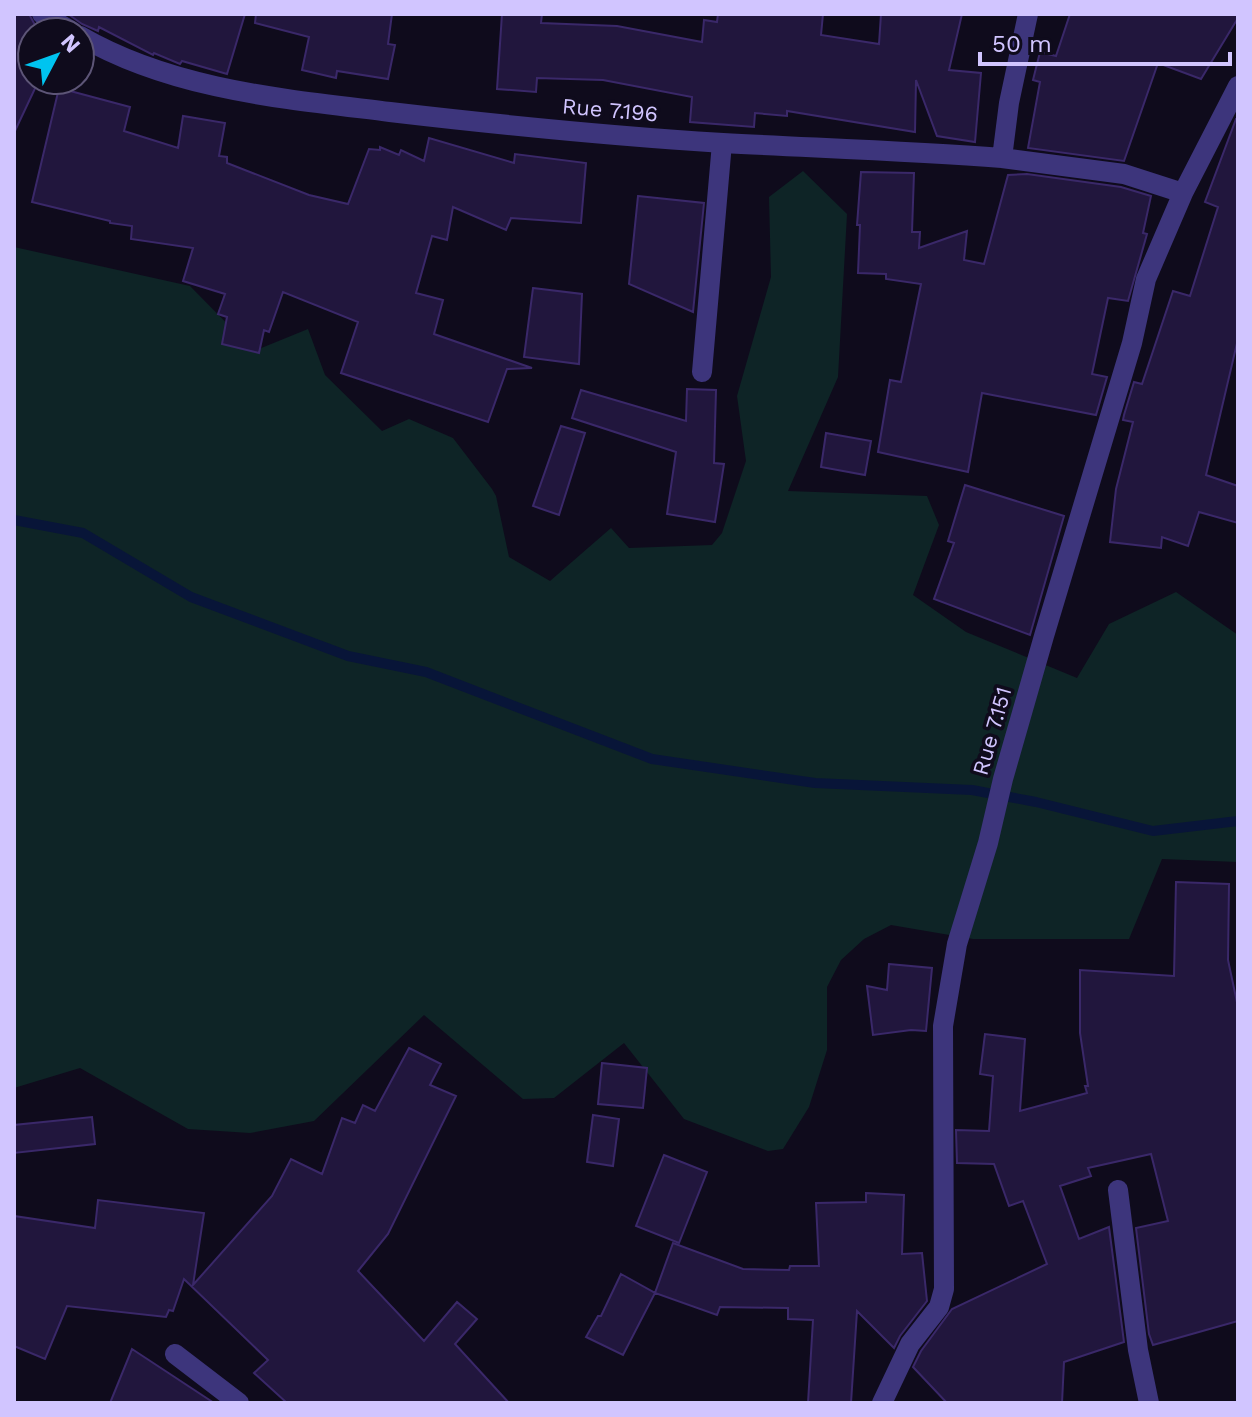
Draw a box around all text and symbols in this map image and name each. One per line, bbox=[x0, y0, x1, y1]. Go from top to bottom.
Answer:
north arrow bbox=[16, 16, 96, 96]
scale bar bbox=[980, 16, 1230, 66]
text: N bbox=[56, 29, 86, 58]
text: 50 m bbox=[992, 30, 1052, 58]
street label: Rue 7.196 bbox=[561, 93, 659, 127]
street label: Rue 7.151 bbox=[967, 684, 1017, 778]

